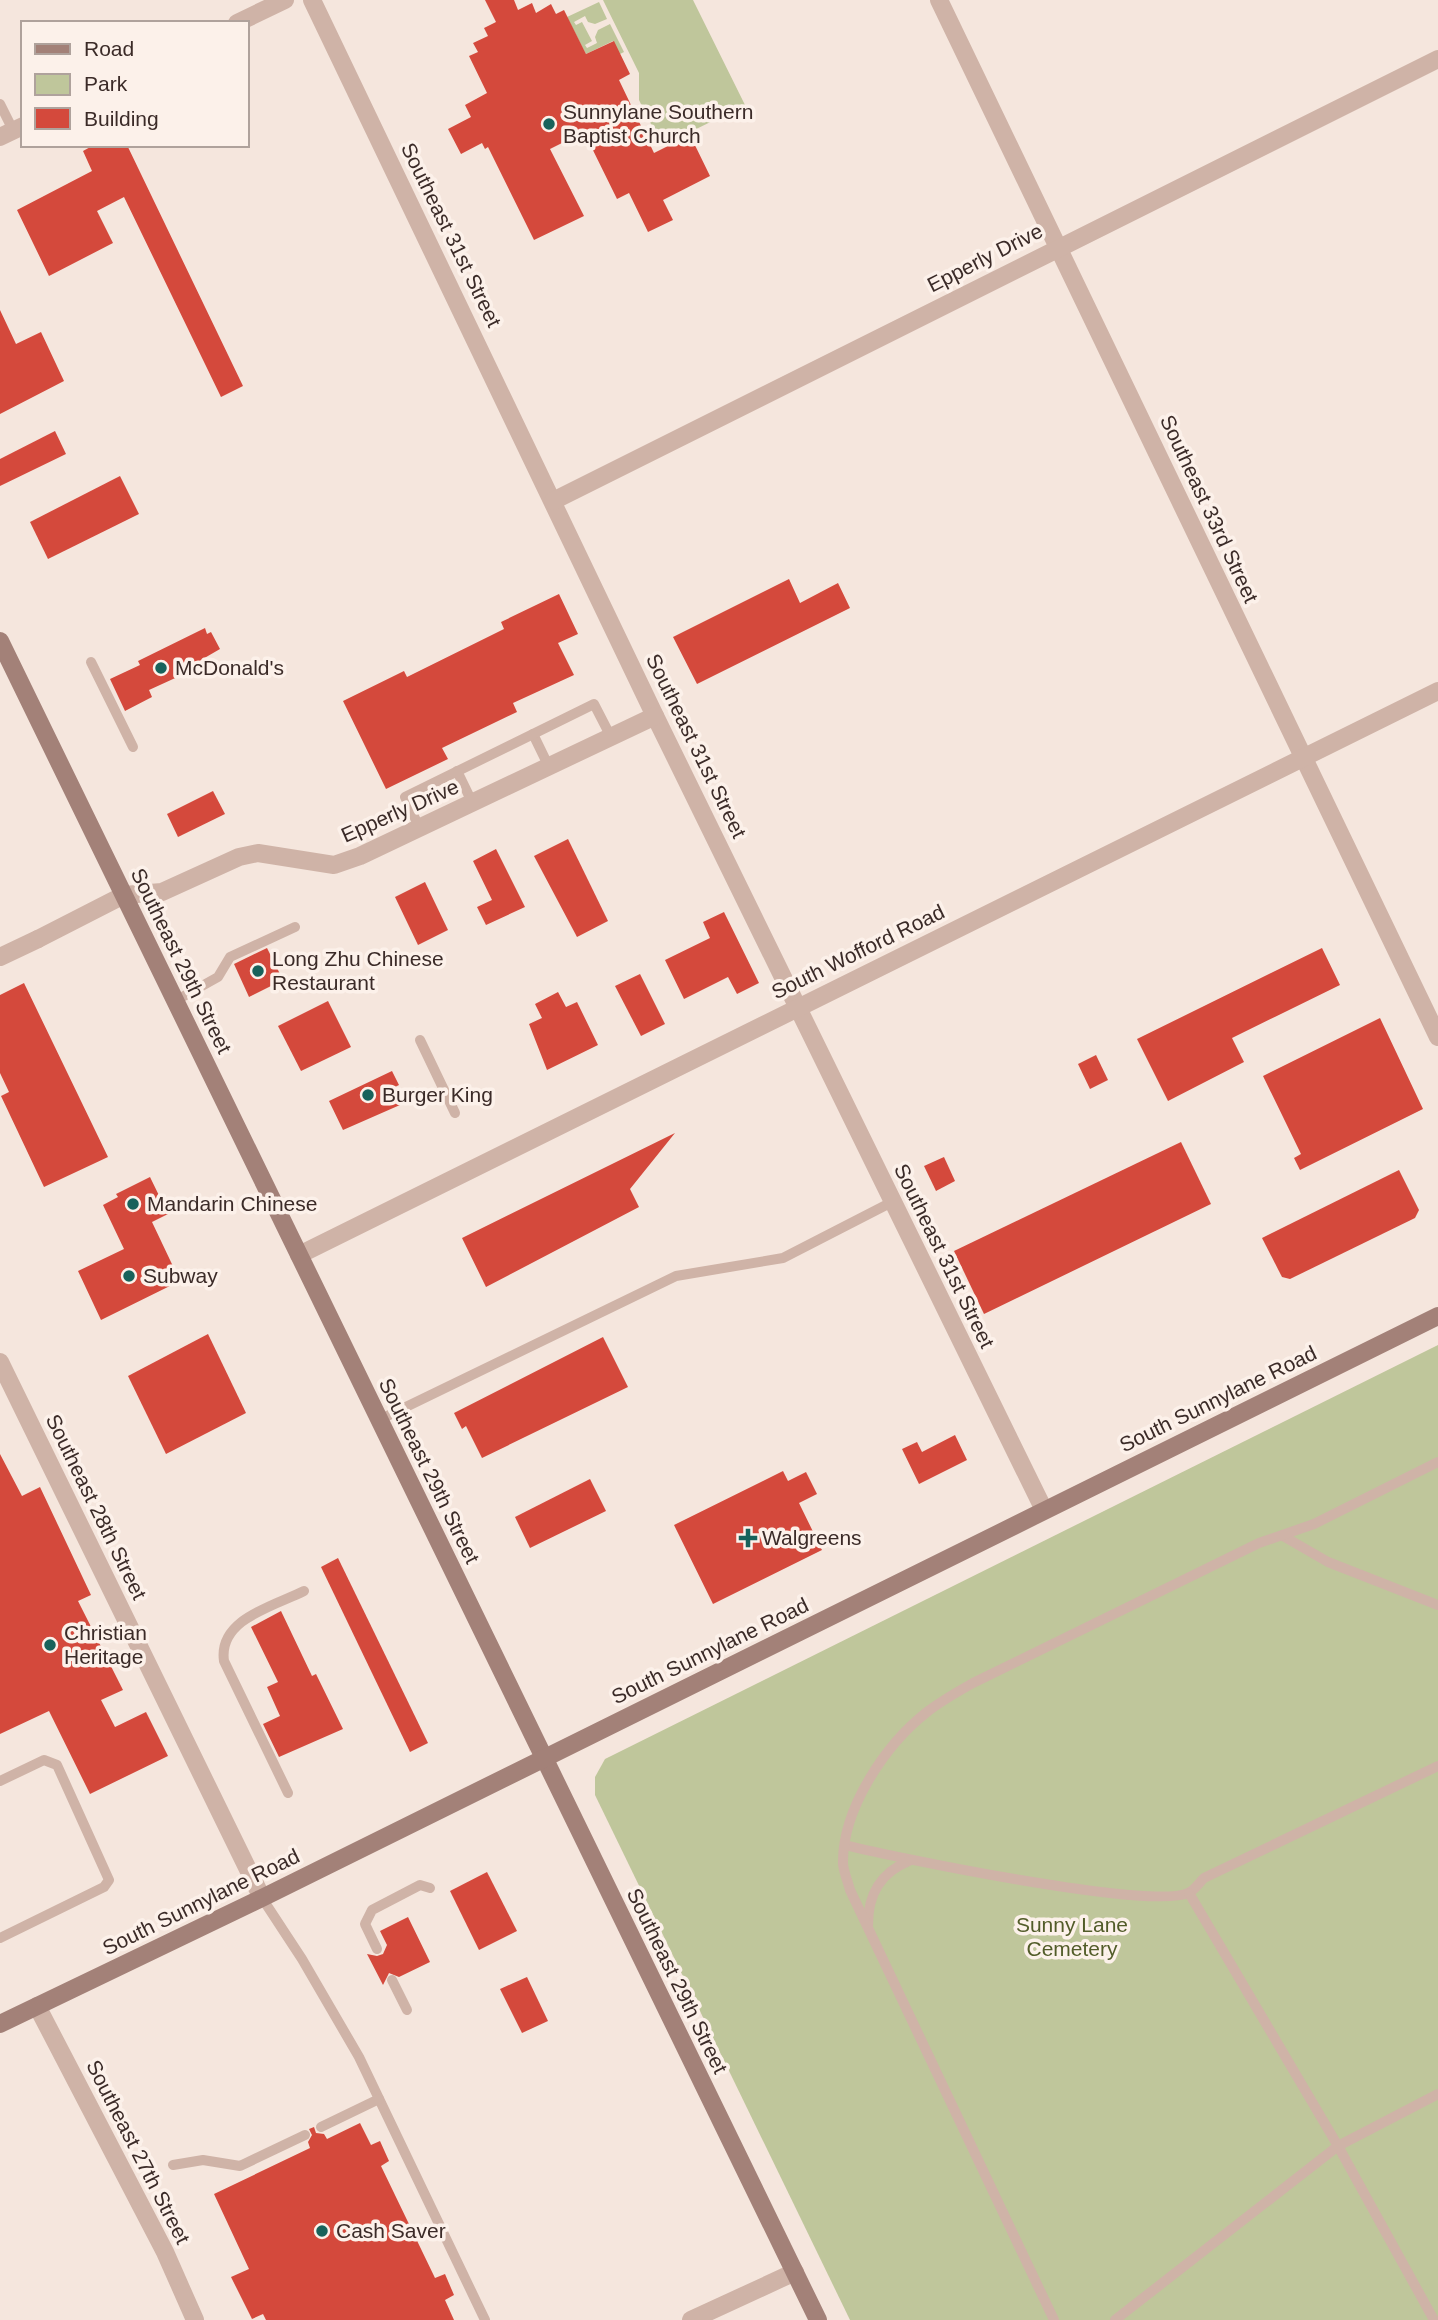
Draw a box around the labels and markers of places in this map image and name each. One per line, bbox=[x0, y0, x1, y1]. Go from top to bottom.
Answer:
place label: Sunnylane Southern Baptist Church bbox=[563, 100, 753, 147]
marker: Sunnylane Southern Baptist Church bbox=[541, 116, 557, 132]
place label: McDonald's bbox=[175, 656, 284, 679]
marker: McDonald's bbox=[153, 660, 169, 676]
place label: Long Zhu Chinese Restaurant bbox=[272, 947, 444, 994]
marker: Long Zhu Chinese Restaurant bbox=[250, 963, 266, 979]
place label: Burger King bbox=[382, 1083, 493, 1106]
marker: Burger King bbox=[360, 1087, 376, 1103]
place label: Mandarin Chinese bbox=[147, 1192, 317, 1215]
marker: Mandarin Chinese bbox=[125, 1196, 141, 1212]
place label: Subway bbox=[143, 1264, 218, 1287]
marker: Subway bbox=[121, 1268, 137, 1284]
place label: Walgreens bbox=[762, 1526, 862, 1549]
marker: Walgreens bbox=[740, 1530, 756, 1546]
place label: Christian Heritage bbox=[64, 1621, 147, 1668]
marker: Christian Heritage bbox=[42, 1637, 58, 1653]
place label: Cash Saver bbox=[336, 2219, 446, 2242]
marker: Cash Saver bbox=[314, 2223, 330, 2239]

